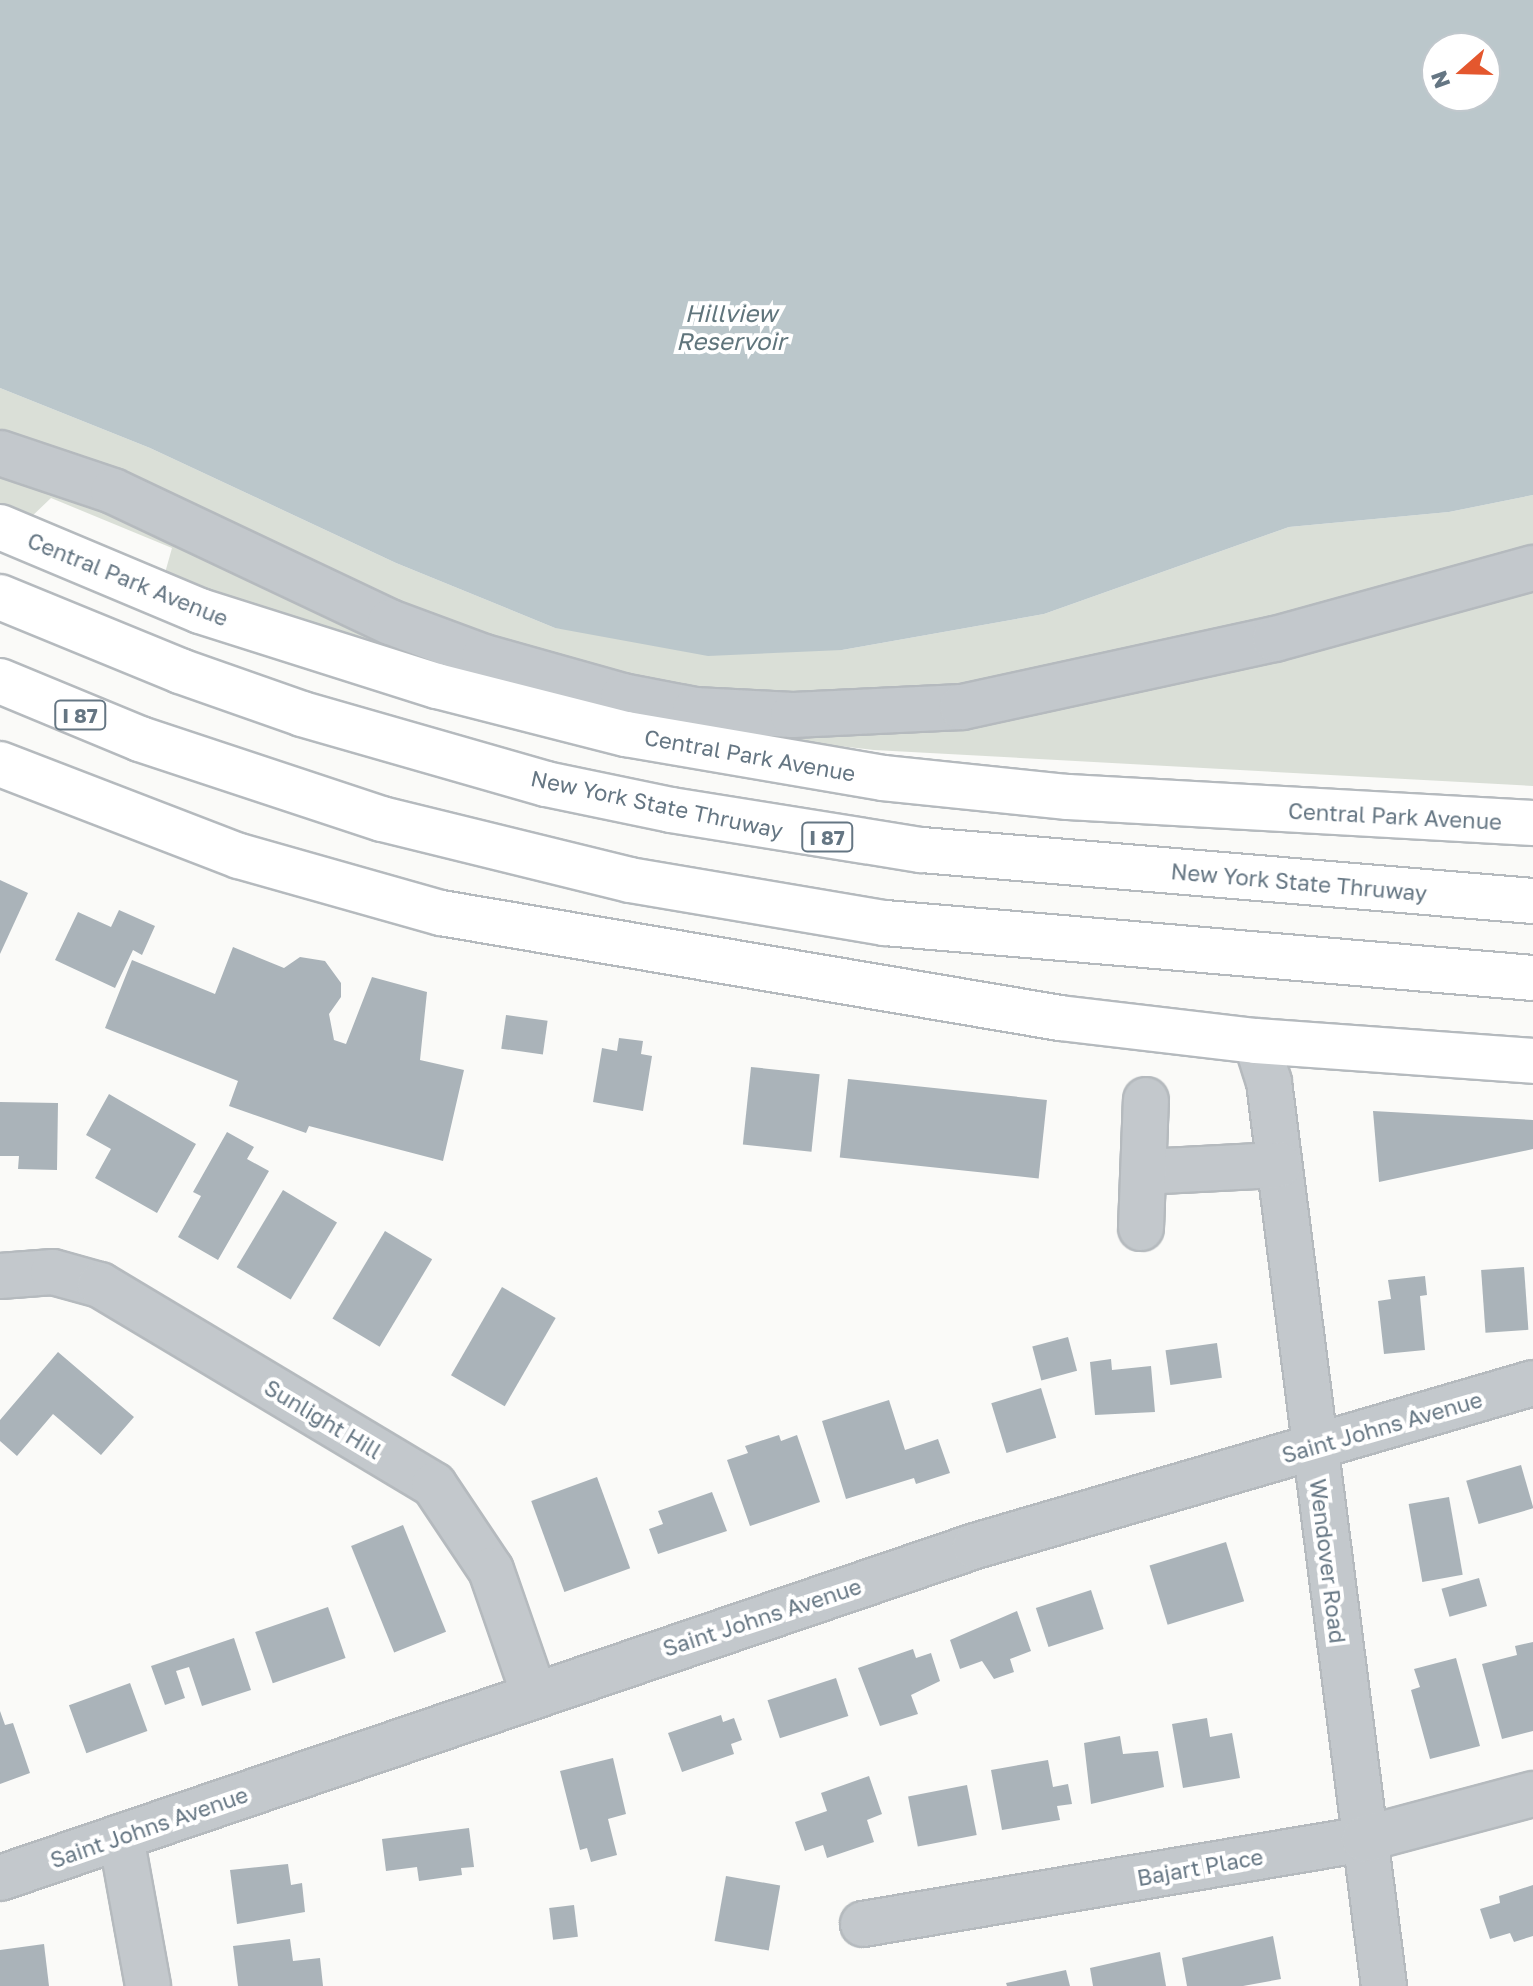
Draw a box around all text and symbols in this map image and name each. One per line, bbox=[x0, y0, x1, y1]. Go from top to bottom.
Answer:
north arrow bbox=[1421, 32, 1501, 112]
text: N bbox=[1424, 67, 1455, 92]
water label: Hillview Reservoir bbox=[676, 299, 786, 355]
street label: Central Park Avenue bbox=[24, 527, 232, 631]
road number: I 87 bbox=[54, 699, 106, 731]
street label: Central Park Avenue bbox=[642, 723, 858, 787]
street label: New York State Thruway bbox=[529, 764, 785, 844]
street label: Central Park Avenue bbox=[1287, 797, 1503, 835]
road number: I 87 bbox=[801, 821, 853, 853]
street label: New York State Thruway bbox=[1170, 858, 1428, 906]
street label: Sunlight Hill bbox=[260, 1374, 386, 1464]
street label: Saint Johns Avenue bbox=[1279, 1386, 1485, 1468]
street label: Wendover Road bbox=[1305, 1477, 1351, 1645]
street label: Saint Johns Avenue bbox=[659, 1572, 865, 1662]
street label: Saint Johns Avenue bbox=[47, 1781, 251, 1873]
street label: Bajart Place bbox=[1135, 1843, 1265, 1891]

